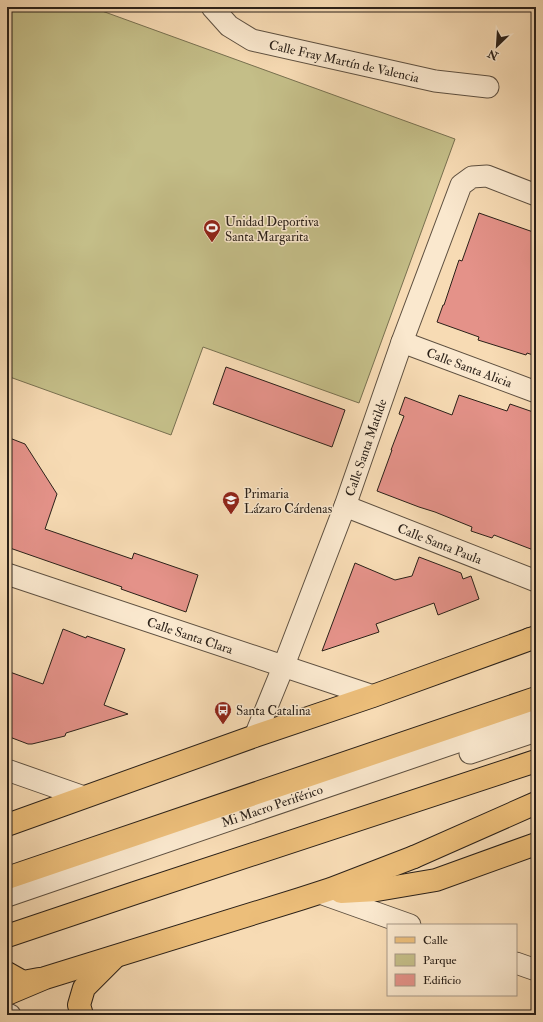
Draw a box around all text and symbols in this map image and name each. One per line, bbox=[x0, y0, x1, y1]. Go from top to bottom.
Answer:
north arrow bbox=[477, 26, 517, 66]
street label: Calle Fray Martín de Valencia bbox=[267, 37, 421, 86]
text: N bbox=[485, 46, 501, 63]
place label: Unidad Deportiva Santa Margarita bbox=[225, 214, 319, 245]
sports icon: Unidad Deportiva Santa Margarita bbox=[202, 218, 222, 243]
street label: Calle Santa Alicia bbox=[424, 345, 515, 392]
street label: Calle Santa Matilde bbox=[342, 396, 391, 499]
place label: Primaria Lázaro Cárdenas bbox=[244, 486, 333, 517]
school or university icon: Primaria Lázaro Cárdenas bbox=[221, 490, 241, 515]
street label: Calle Santa Paula bbox=[395, 520, 485, 568]
street label: Calle Santa Clara bbox=[145, 614, 235, 658]
bus stop icon: Santa Catalina bbox=[213, 700, 233, 725]
place label: Santa Catalina bbox=[236, 703, 311, 719]
street label: Mi Macro Periférico bbox=[219, 782, 325, 831]
legend bbox=[387, 924, 517, 996]
text: Calle bbox=[423, 933, 448, 948]
text: Parque bbox=[423, 953, 457, 968]
text: Edificio bbox=[423, 973, 461, 988]

